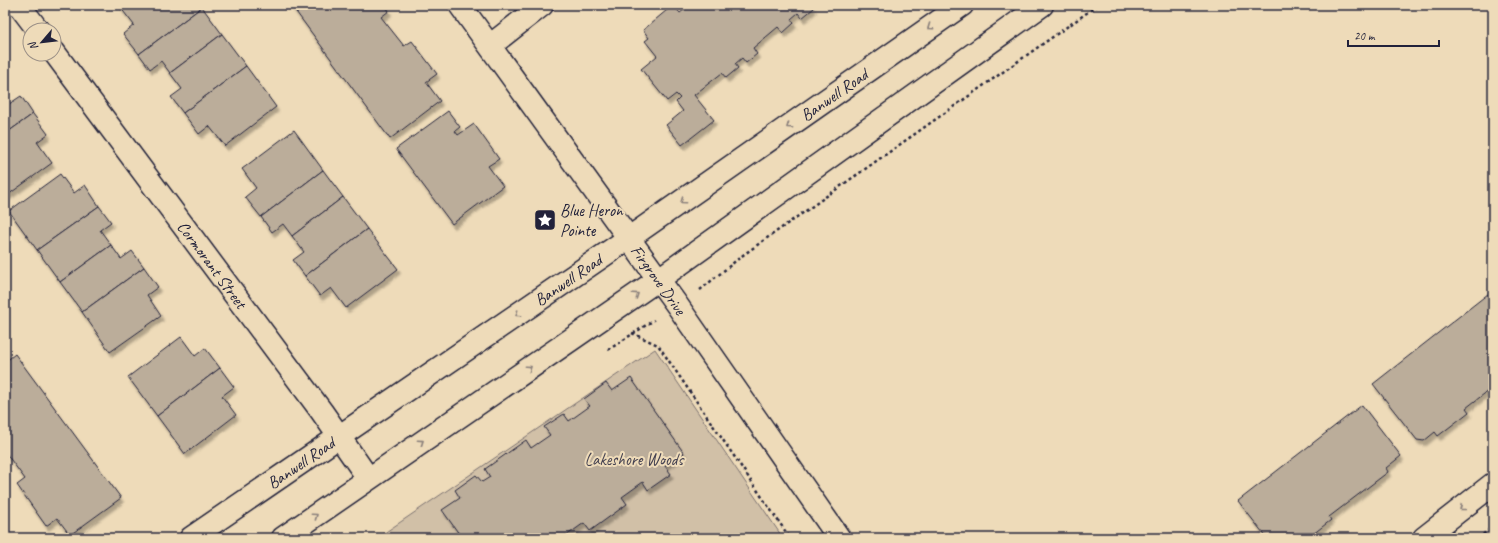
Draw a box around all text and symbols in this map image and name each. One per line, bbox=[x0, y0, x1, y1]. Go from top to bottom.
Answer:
north arrow bbox=[22, 22, 62, 62]
one-way arrow bbox=[927, 22, 934, 29]
scale bar bbox=[1348, 22, 1439, 48]
text: 20 m bbox=[1354, 28, 1376, 44]
text: N bbox=[24, 38, 41, 53]
street label: Banwell Road bbox=[796, 62, 874, 125]
one-way arrow bbox=[786, 121, 793, 129]
one-way arrow bbox=[680, 196, 687, 203]
place label: Blue Heron Pointe bbox=[560, 200, 624, 241]
place icon: Blue Heron Pointe bbox=[532, 207, 558, 233]
street label: Cormorant Street bbox=[173, 217, 253, 314]
street label: Firgrove Drive bbox=[626, 241, 692, 320]
street label: Banwell Road bbox=[530, 247, 609, 310]
one-way arrow bbox=[632, 292, 639, 300]
one-way arrow bbox=[515, 309, 522, 316]
one-way arrow bbox=[525, 365, 532, 373]
street label: Banwell Road bbox=[263, 430, 341, 493]
one-way arrow bbox=[417, 440, 424, 447]
park label: Lakeshore Woods bbox=[585, 449, 685, 470]
one-way arrow bbox=[1460, 503, 1467, 510]
one-way arrow bbox=[310, 513, 317, 520]

